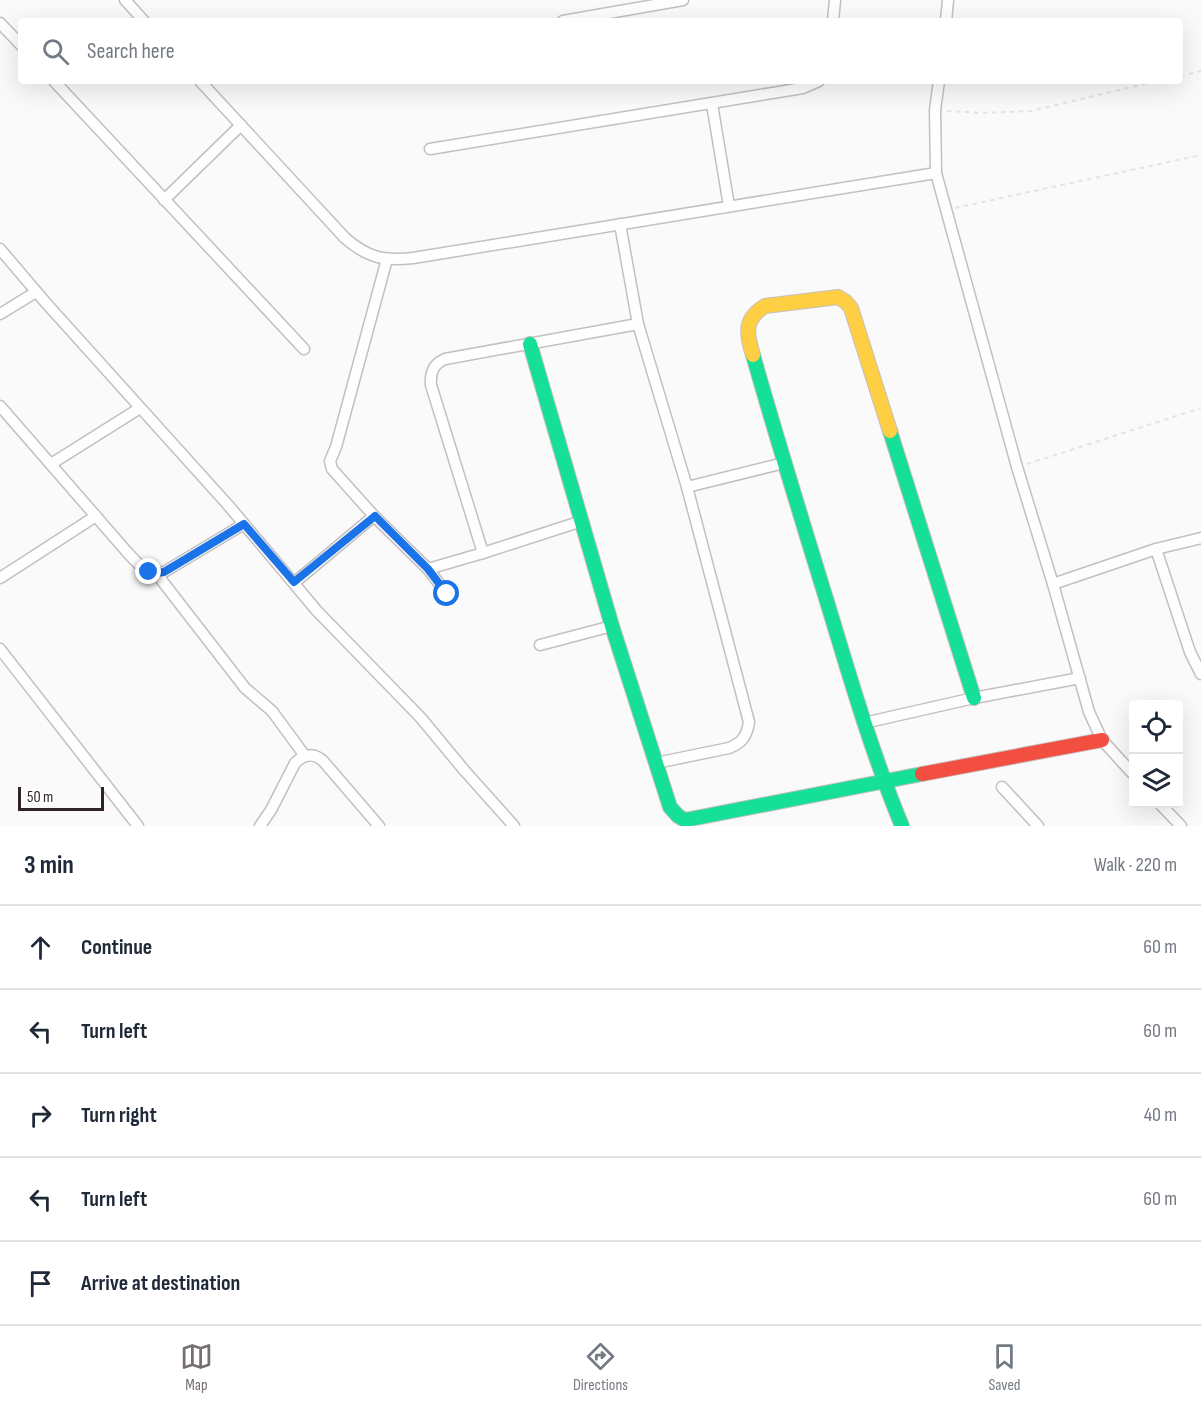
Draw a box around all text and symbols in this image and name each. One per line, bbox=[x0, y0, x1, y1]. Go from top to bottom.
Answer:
search box bbox=[18, 18, 1183, 84]
icon: search bbox=[39, 35, 72, 68]
text: Search here bbox=[87, 38, 174, 65]
route end bbox=[135, 558, 161, 584]
route start bbox=[433, 580, 459, 606]
map controls bbox=[1129, 700, 1183, 808]
button: locate bbox=[1129, 700, 1183, 754]
button: layers bbox=[1129, 754, 1183, 808]
scale bar bbox=[18, 784, 104, 812]
text: 50 m bbox=[27, 788, 53, 807]
text: 3 min bbox=[24, 850, 74, 881]
text: Walk · 220 m bbox=[1094, 853, 1177, 877]
icon: ahead bbox=[24, 931, 57, 964]
text: Continue bbox=[81, 934, 152, 961]
text: 60 m bbox=[1143, 935, 1177, 959]
icon: left bbox=[24, 1015, 57, 1048]
text: Turn left bbox=[81, 1018, 147, 1045]
text: 60 m bbox=[1143, 1019, 1177, 1043]
icon: right bbox=[24, 1099, 57, 1132]
text: Turn right bbox=[81, 1102, 157, 1129]
text: 40 m bbox=[1144, 1103, 1177, 1127]
icon: left bbox=[24, 1183, 57, 1216]
text: Turn left bbox=[81, 1186, 147, 1213]
text: 60 m bbox=[1143, 1187, 1177, 1211]
icon: arrive bbox=[24, 1267, 57, 1300]
text: Arrive at destination bbox=[81, 1270, 240, 1297]
tab: Map bbox=[180, 1340, 213, 1395]
tab: Directions bbox=[573, 1340, 628, 1395]
tab: Saved bbox=[988, 1340, 1021, 1395]

